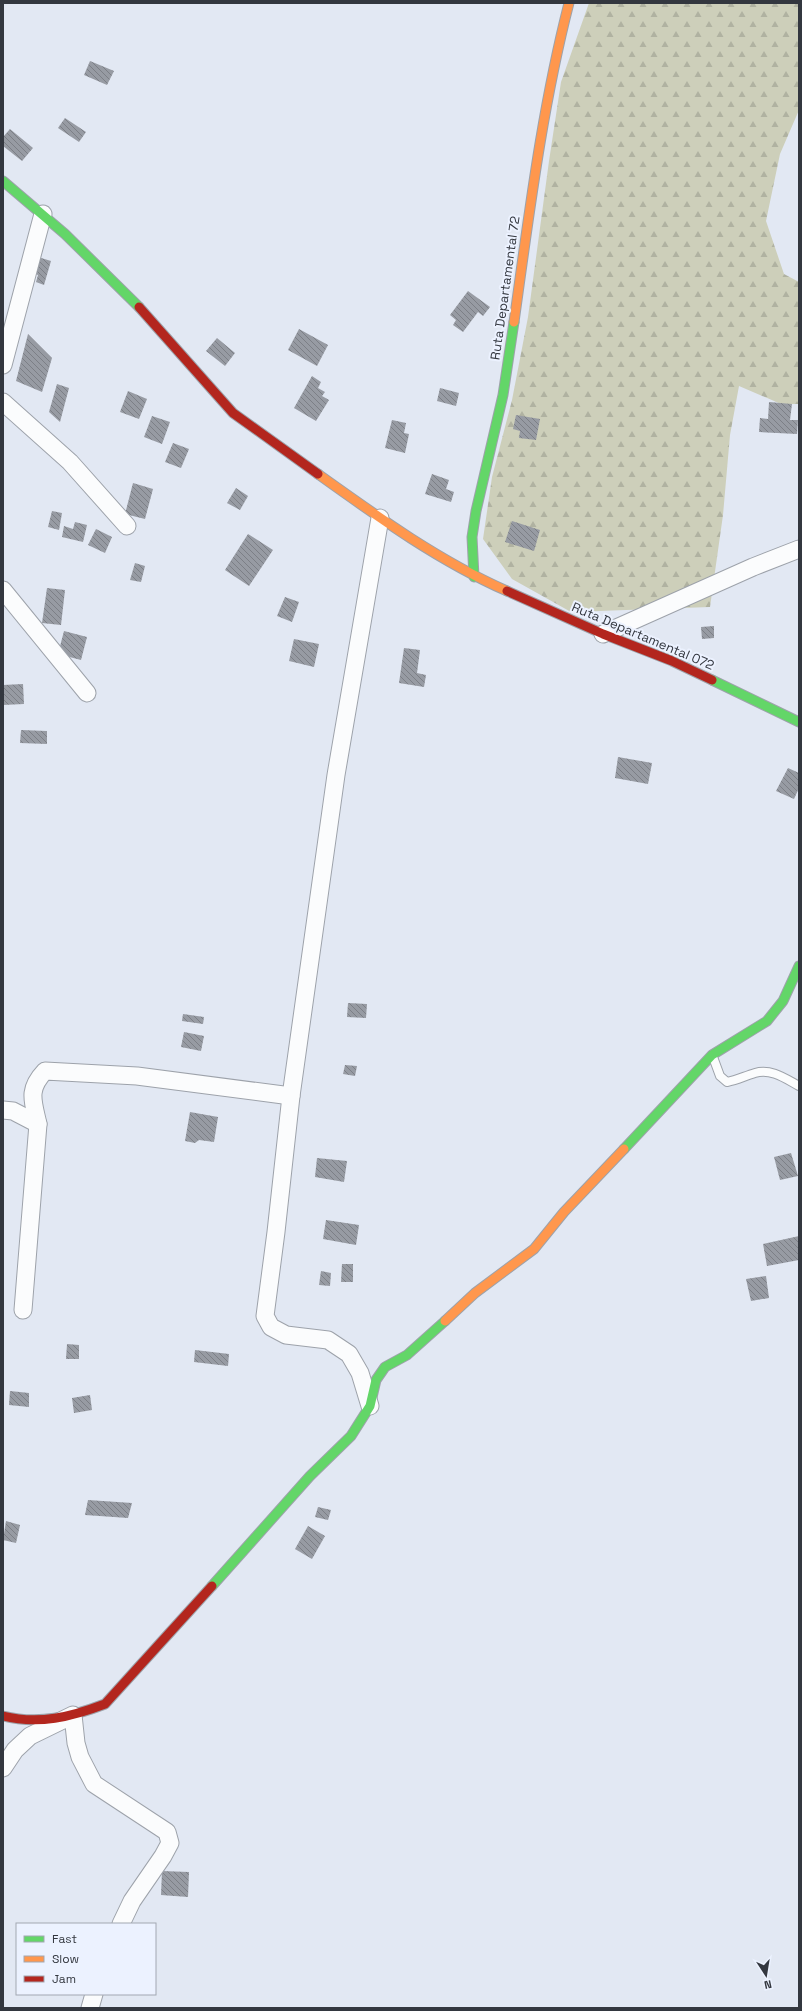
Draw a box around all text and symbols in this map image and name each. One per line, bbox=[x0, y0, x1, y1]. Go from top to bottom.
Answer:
street label: Ruta Departamental 72 bbox=[486, 215, 524, 361]
street label: Ruta Departamental 072 bbox=[569, 598, 717, 674]
legend bbox=[16, 1923, 156, 1995]
text: Fast bbox=[52, 1931, 77, 1947]
text: Slow bbox=[52, 1951, 79, 1967]
north arrow bbox=[746, 1955, 786, 1995]
text: Jam bbox=[52, 1971, 76, 1987]
text: N bbox=[763, 1977, 773, 1992]

